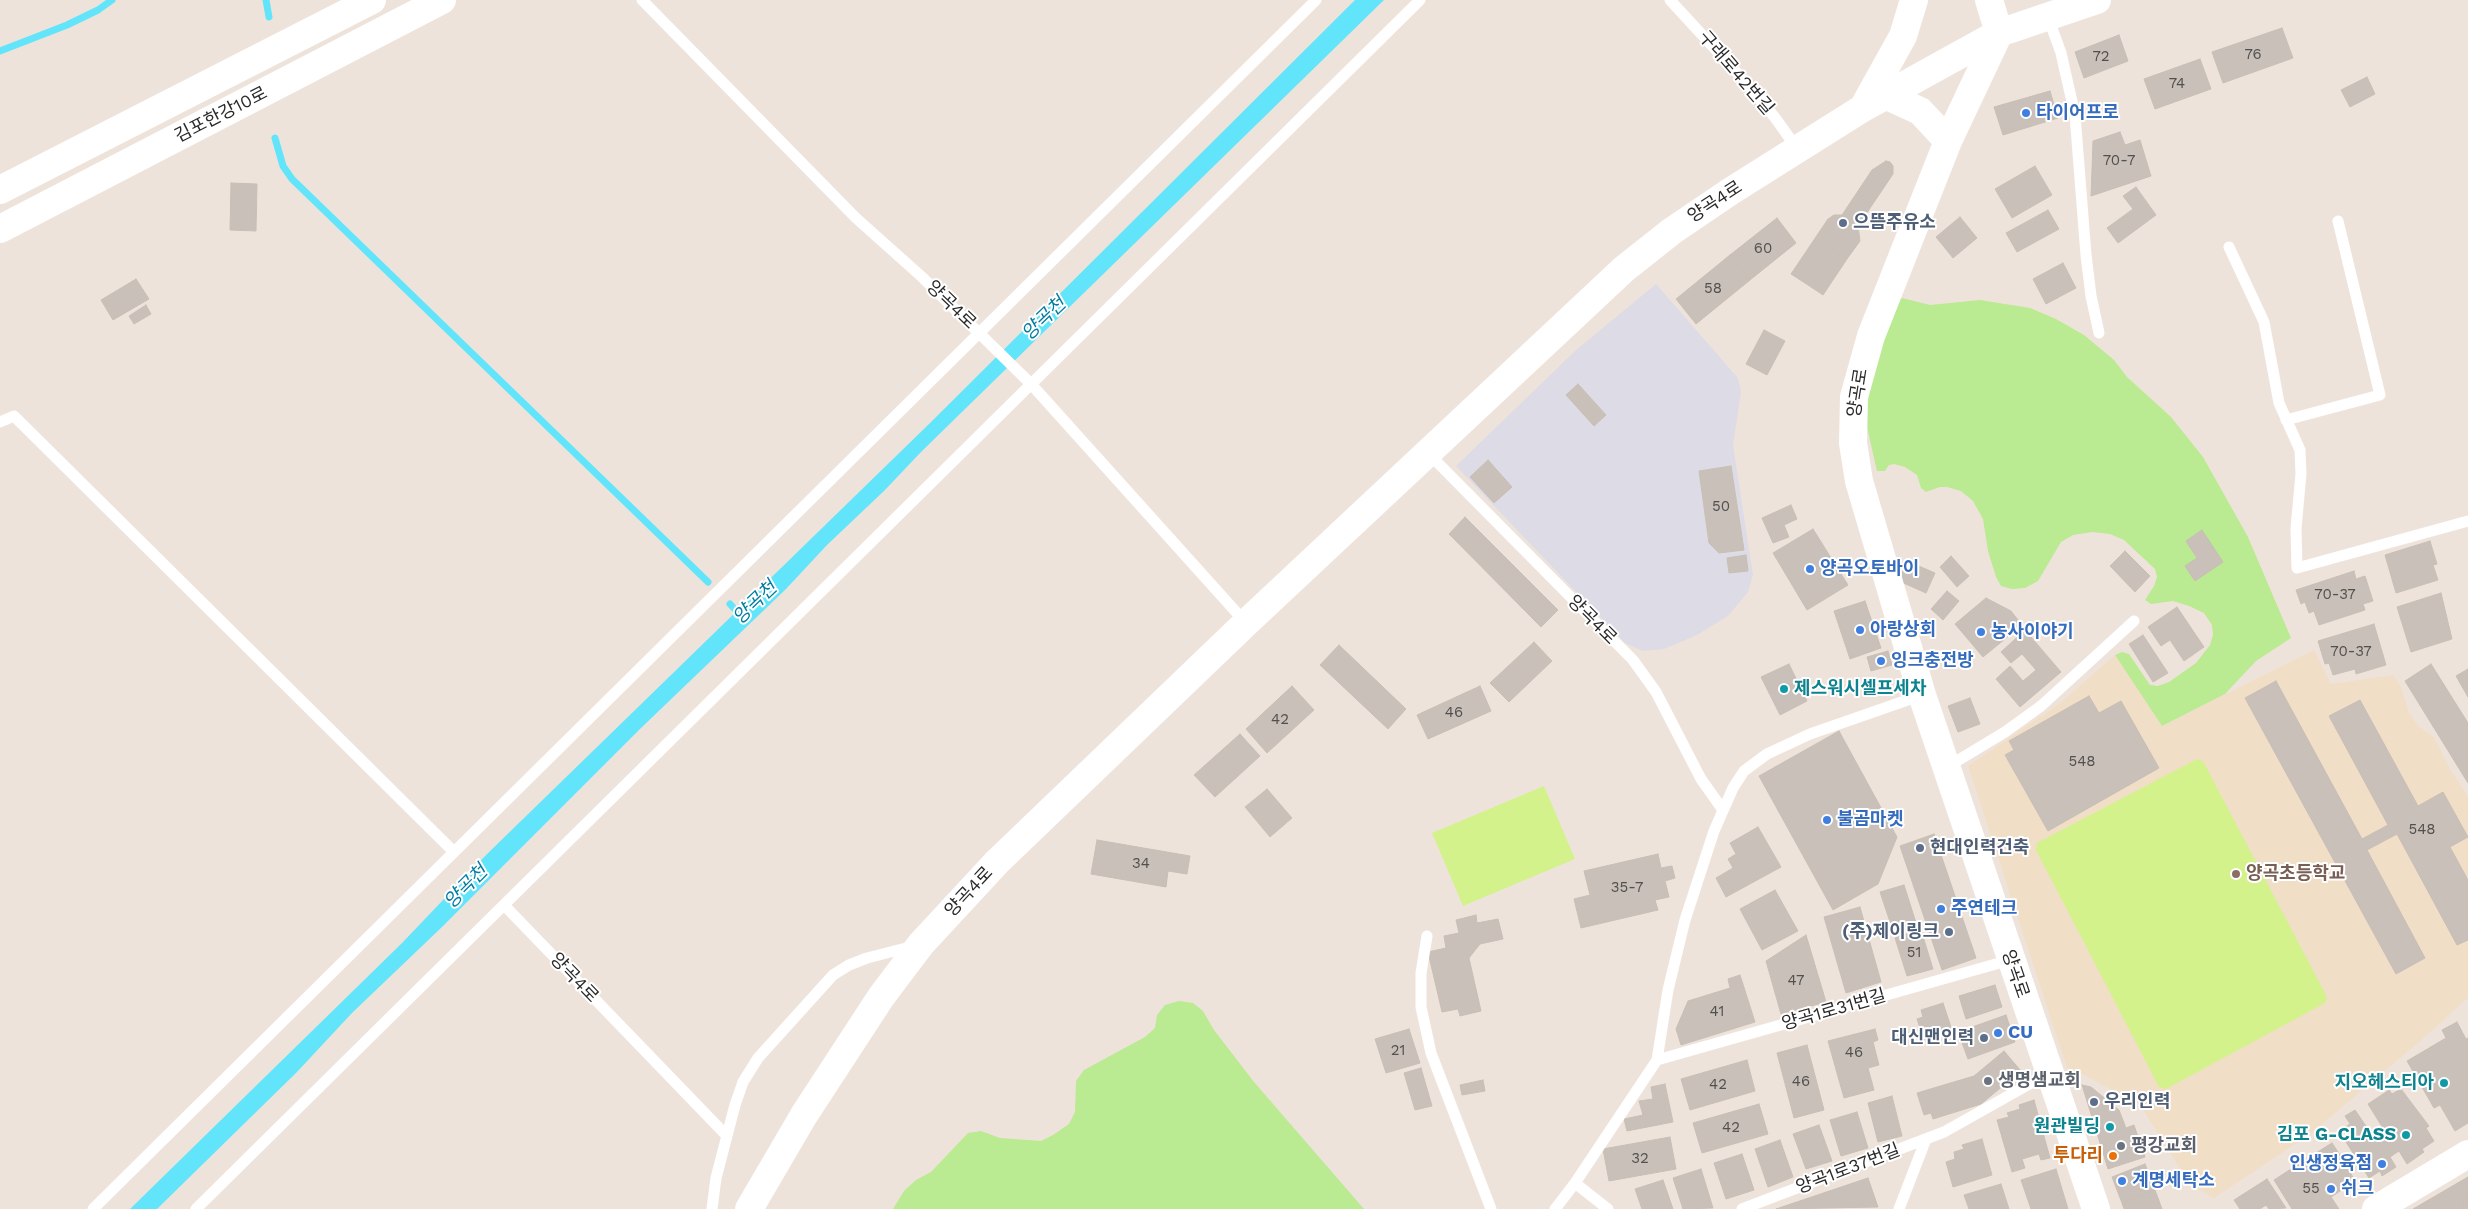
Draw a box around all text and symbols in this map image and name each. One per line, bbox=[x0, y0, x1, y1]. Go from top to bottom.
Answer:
street label: 구래로42번길 bbox=[1694, 27, 1778, 119]
house number: 76 bbox=[2244, 46, 2262, 64]
house number: 72 bbox=[2092, 48, 2110, 66]
house number: 74 bbox=[2169, 75, 2185, 93]
street label: 김포한강10로 bbox=[171, 82, 271, 148]
place label: 타이어프로 bbox=[2036, 102, 2119, 124]
marker: 타이어프로 bbox=[2020, 107, 2032, 119]
house number: 70-7 bbox=[2103, 152, 2135, 170]
street label: 양곡4로 bbox=[1684, 176, 1746, 228]
place label: 으뜸주유소 bbox=[1853, 212, 1936, 234]
marker: 으뜸주유소 bbox=[1837, 217, 1849, 229]
house number: 60 bbox=[1754, 240, 1772, 258]
street label: 양곡4로 bbox=[922, 276, 980, 334]
house number: 58 bbox=[1704, 280, 1722, 298]
water label: 양곡천 bbox=[1017, 293, 1071, 345]
street label: 양곡로 bbox=[1843, 367, 1873, 419]
house number: 50 bbox=[1712, 498, 1730, 516]
place label: 양곡오토바이 bbox=[1820, 558, 1919, 580]
marker: 양곡오토바이 bbox=[1804, 563, 1816, 575]
water label: 양곡천 bbox=[728, 577, 782, 629]
house number: 70-37 bbox=[2314, 586, 2356, 604]
street label: 양곡4로 bbox=[1563, 591, 1621, 649]
place label: 아랑상회 bbox=[1870, 619, 1936, 641]
place label: 농사이야기 bbox=[1991, 621, 2074, 643]
marker: 아랑상회 bbox=[1854, 624, 1866, 636]
marker: 농사이야기 bbox=[1975, 626, 1987, 638]
house number: 70-37 bbox=[2330, 643, 2372, 661]
place label: 잉크충전방 bbox=[1891, 650, 1974, 672]
marker: 잉크충전방 bbox=[1875, 655, 1887, 667]
place label: 제스워시셀프세차 bbox=[1794, 678, 1926, 700]
marker: 제스워시셀프세차 bbox=[1778, 683, 1790, 695]
house number: 46 bbox=[1445, 704, 1463, 722]
house number: 42 bbox=[1271, 711, 1289, 729]
house number: 548 bbox=[2068, 753, 2096, 771]
place label: 불곰마켓 bbox=[1837, 809, 1903, 831]
marker: 불곰마켓 bbox=[1821, 814, 1833, 826]
house number: 548 bbox=[2408, 821, 2436, 839]
place label: 현대인력건축 bbox=[1930, 837, 2029, 859]
marker: 현대인력건축 bbox=[1914, 842, 1926, 854]
house number: 34 bbox=[1132, 855, 1150, 873]
water label: 양곡천 bbox=[439, 860, 493, 914]
street label: 양곡4로 bbox=[940, 862, 998, 922]
place label: 양곡초등학교 bbox=[2246, 863, 2345, 885]
marker: 양곡초등학교 bbox=[2230, 868, 2242, 880]
house number: 35-7 bbox=[1611, 879, 1643, 897]
place label: 주연테크 bbox=[1951, 898, 2017, 920]
marker: 주연테크 bbox=[1935, 903, 1947, 915]
place label: (주)제이링크 bbox=[1842, 921, 1939, 943]
marker: (주)제이링크 bbox=[1943, 926, 1955, 938]
house number: 51 bbox=[1907, 944, 1921, 962]
street label: 양곡로 bbox=[1997, 947, 2033, 1001]
street label: 양곡4로 bbox=[545, 949, 603, 1007]
house number: 47 bbox=[1788, 972, 1804, 990]
street label: 양곡1로31번길 bbox=[1779, 985, 1889, 1035]
house number: 41 bbox=[1710, 1003, 1724, 1021]
place label: CU bbox=[2008, 1022, 2033, 1044]
place label: 대신맨인력 bbox=[1891, 1027, 1974, 1049]
marker: CU bbox=[1992, 1027, 2004, 1039]
marker: 대신맨인력 bbox=[1978, 1032, 1990, 1044]
house number: 21 bbox=[1391, 1042, 1405, 1060]
house number: 46 bbox=[1845, 1044, 1863, 1062]
place label: 생명샘교회 bbox=[1998, 1070, 2081, 1092]
place label: 지오헤스티아 bbox=[2335, 1072, 2434, 1094]
house number: 46 bbox=[1792, 1073, 1810, 1091]
marker: 생명샘교회 bbox=[1982, 1075, 1994, 1087]
house number: 42 bbox=[1709, 1076, 1727, 1094]
marker: 지오헤스티아 bbox=[2438, 1077, 2450, 1089]
place label: 우리인력 bbox=[2104, 1091, 2170, 1113]
marker: 우리인력 bbox=[2088, 1096, 2100, 1108]
place label: 원관빌딩 bbox=[2034, 1116, 2100, 1138]
house number: 42 bbox=[1722, 1119, 1740, 1137]
marker: 원관빌딩 bbox=[2104, 1121, 2116, 1133]
place label: 김포 G-CLASS bbox=[2277, 1124, 2396, 1146]
marker: 김포 G-CLASS bbox=[2400, 1129, 2412, 1141]
place label: 평강교회 bbox=[2131, 1135, 2197, 1157]
street label: 양곡1로37번길 bbox=[1793, 1139, 1903, 1199]
marker: 평강교회 bbox=[2115, 1140, 2127, 1152]
place label: 투다리 bbox=[2053, 1145, 2103, 1167]
house number: 32 bbox=[1631, 1150, 1649, 1168]
marker: 투다리 bbox=[2107, 1150, 2119, 1162]
place label: 인생정육점 bbox=[2289, 1153, 2372, 1175]
marker: 인생정육점 bbox=[2376, 1158, 2388, 1170]
place label: 계명세탁소 bbox=[2132, 1170, 2215, 1192]
marker: 계명세탁소 bbox=[2116, 1175, 2128, 1187]
place label: 쉬크 bbox=[2341, 1178, 2374, 1200]
house number: 55 bbox=[2302, 1180, 2320, 1198]
marker: 쉬크 bbox=[2325, 1183, 2337, 1195]

